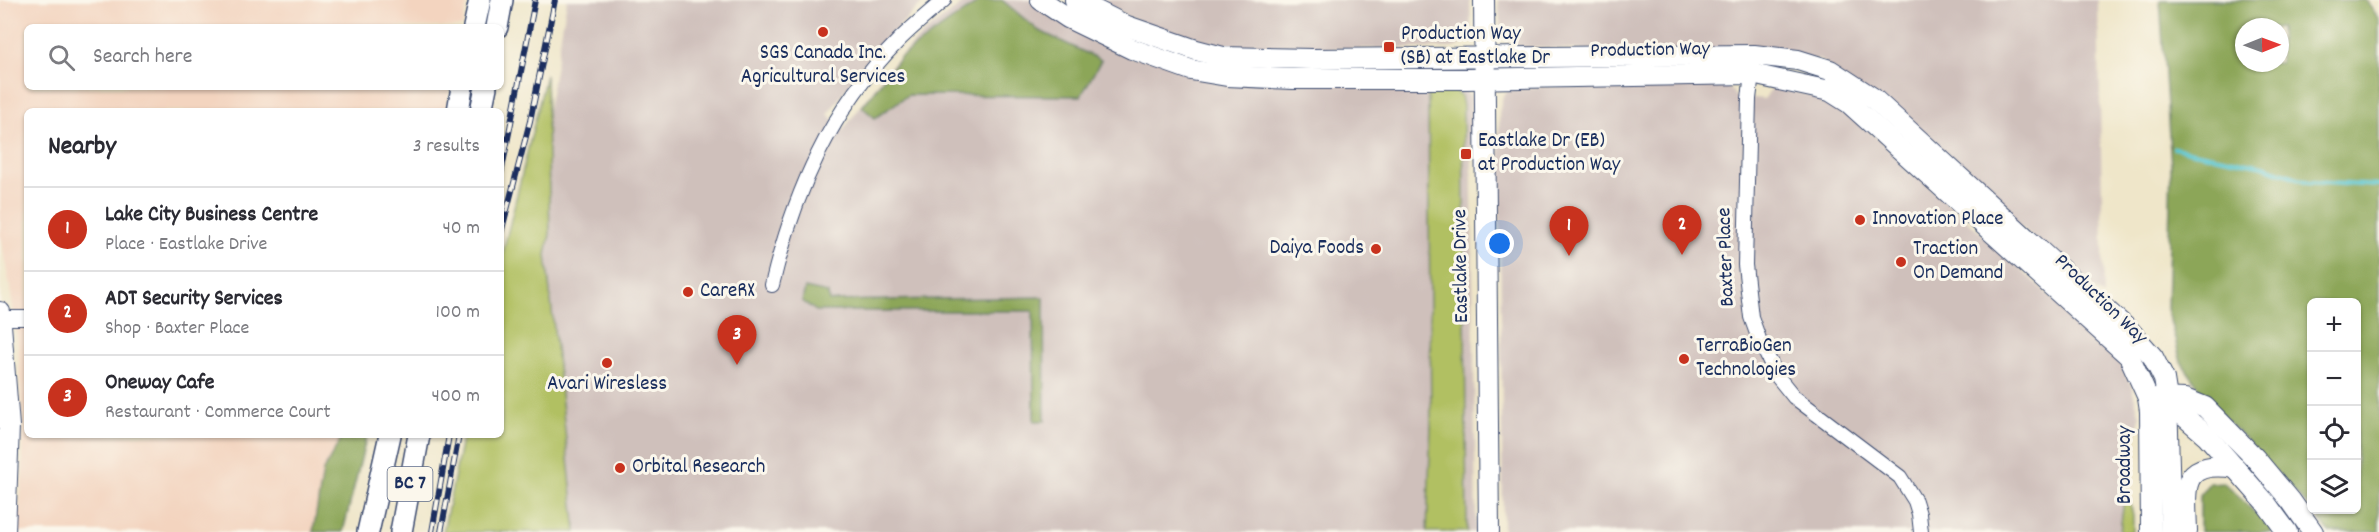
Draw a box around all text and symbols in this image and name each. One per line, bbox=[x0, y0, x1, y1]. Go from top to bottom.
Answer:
north arrow bbox=[2235, 18, 2289, 72]
place label: Production Way (SB) at Eastlake Dr bbox=[1401, 20, 1550, 74]
search box bbox=[24, 24, 504, 90]
marker: SGS Canada Inc. Agricultural Services bbox=[816, 25, 830, 39]
street label: Production Way bbox=[1590, 35, 1711, 67]
place label: SGS Canada Inc. Agricultural Services bbox=[741, 39, 905, 93]
marker: Production Way (SB) at Eastlake Dr bbox=[1382, 40, 1396, 54]
icon: search bbox=[45, 41, 78, 74]
text: Search here bbox=[93, 42, 192, 73]
place label: Eastlake Dr (EB) at Production Way bbox=[1478, 127, 1621, 181]
text: Nearby bbox=[48, 129, 116, 166]
text: 3 results bbox=[413, 133, 480, 161]
marker: Eastlake Dr (EB) at Production Way bbox=[1459, 147, 1473, 161]
text: Lake City Business Centre bbox=[105, 200, 318, 231]
place label: Innovation Place bbox=[1872, 205, 2003, 235]
pin: 1 bbox=[1550, 206, 1588, 256]
pin: 2 bbox=[1662, 206, 1702, 255]
street label: Baxter Place bbox=[1710, 207, 1744, 307]
street label: Eastlake Drive bbox=[1446, 209, 1478, 323]
marker: Innovation Place bbox=[1853, 213, 1867, 227]
text: 1 bbox=[65, 215, 70, 243]
text: 40 m bbox=[442, 215, 480, 243]
your location bbox=[1485, 229, 1514, 258]
text: Place · Eastlake Drive bbox=[105, 231, 267, 259]
place label: Daiya Foods bbox=[1270, 234, 1364, 264]
place label: Traction On Demand bbox=[1913, 235, 2003, 289]
marker: Daiya Foods bbox=[1369, 242, 1383, 256]
street label: Production Way bbox=[2046, 248, 2154, 353]
marker: Traction On Demand bbox=[1894, 255, 1908, 269]
place label: CareRX bbox=[700, 277, 755, 307]
text: ADT Security Services bbox=[105, 284, 283, 315]
marker: CareRX bbox=[681, 285, 695, 299]
map controls bbox=[2307, 298, 2361, 514]
button: + bbox=[2307, 298, 2361, 352]
text: 2 bbox=[63, 299, 72, 327]
text: 100 m bbox=[436, 299, 480, 327]
text: Shop · Baxter Place bbox=[105, 315, 249, 343]
pin: 3 bbox=[718, 316, 756, 365]
place label: TerraBioGen Technologies bbox=[1696, 332, 1796, 386]
marker: TerraBioGen Technologies bbox=[1677, 352, 1691, 366]
button: − bbox=[2307, 352, 2361, 406]
marker: Avari Wiresless bbox=[600, 356, 614, 370]
text: Oneway Cafe bbox=[105, 368, 215, 399]
place label: Avari Wiresless bbox=[547, 370, 667, 400]
text: 3 bbox=[63, 383, 72, 411]
text: 400 m bbox=[432, 383, 480, 411]
text: Restaurant · Commerce Court bbox=[105, 399, 331, 427]
button: locate bbox=[2307, 406, 2361, 460]
street label: Broadway bbox=[2111, 425, 2141, 504]
place label: Orbital Research bbox=[632, 453, 765, 483]
button: layers bbox=[2307, 460, 2361, 514]
marker: Orbital Research bbox=[613, 461, 627, 475]
road number: BC 7 bbox=[388, 467, 432, 501]

